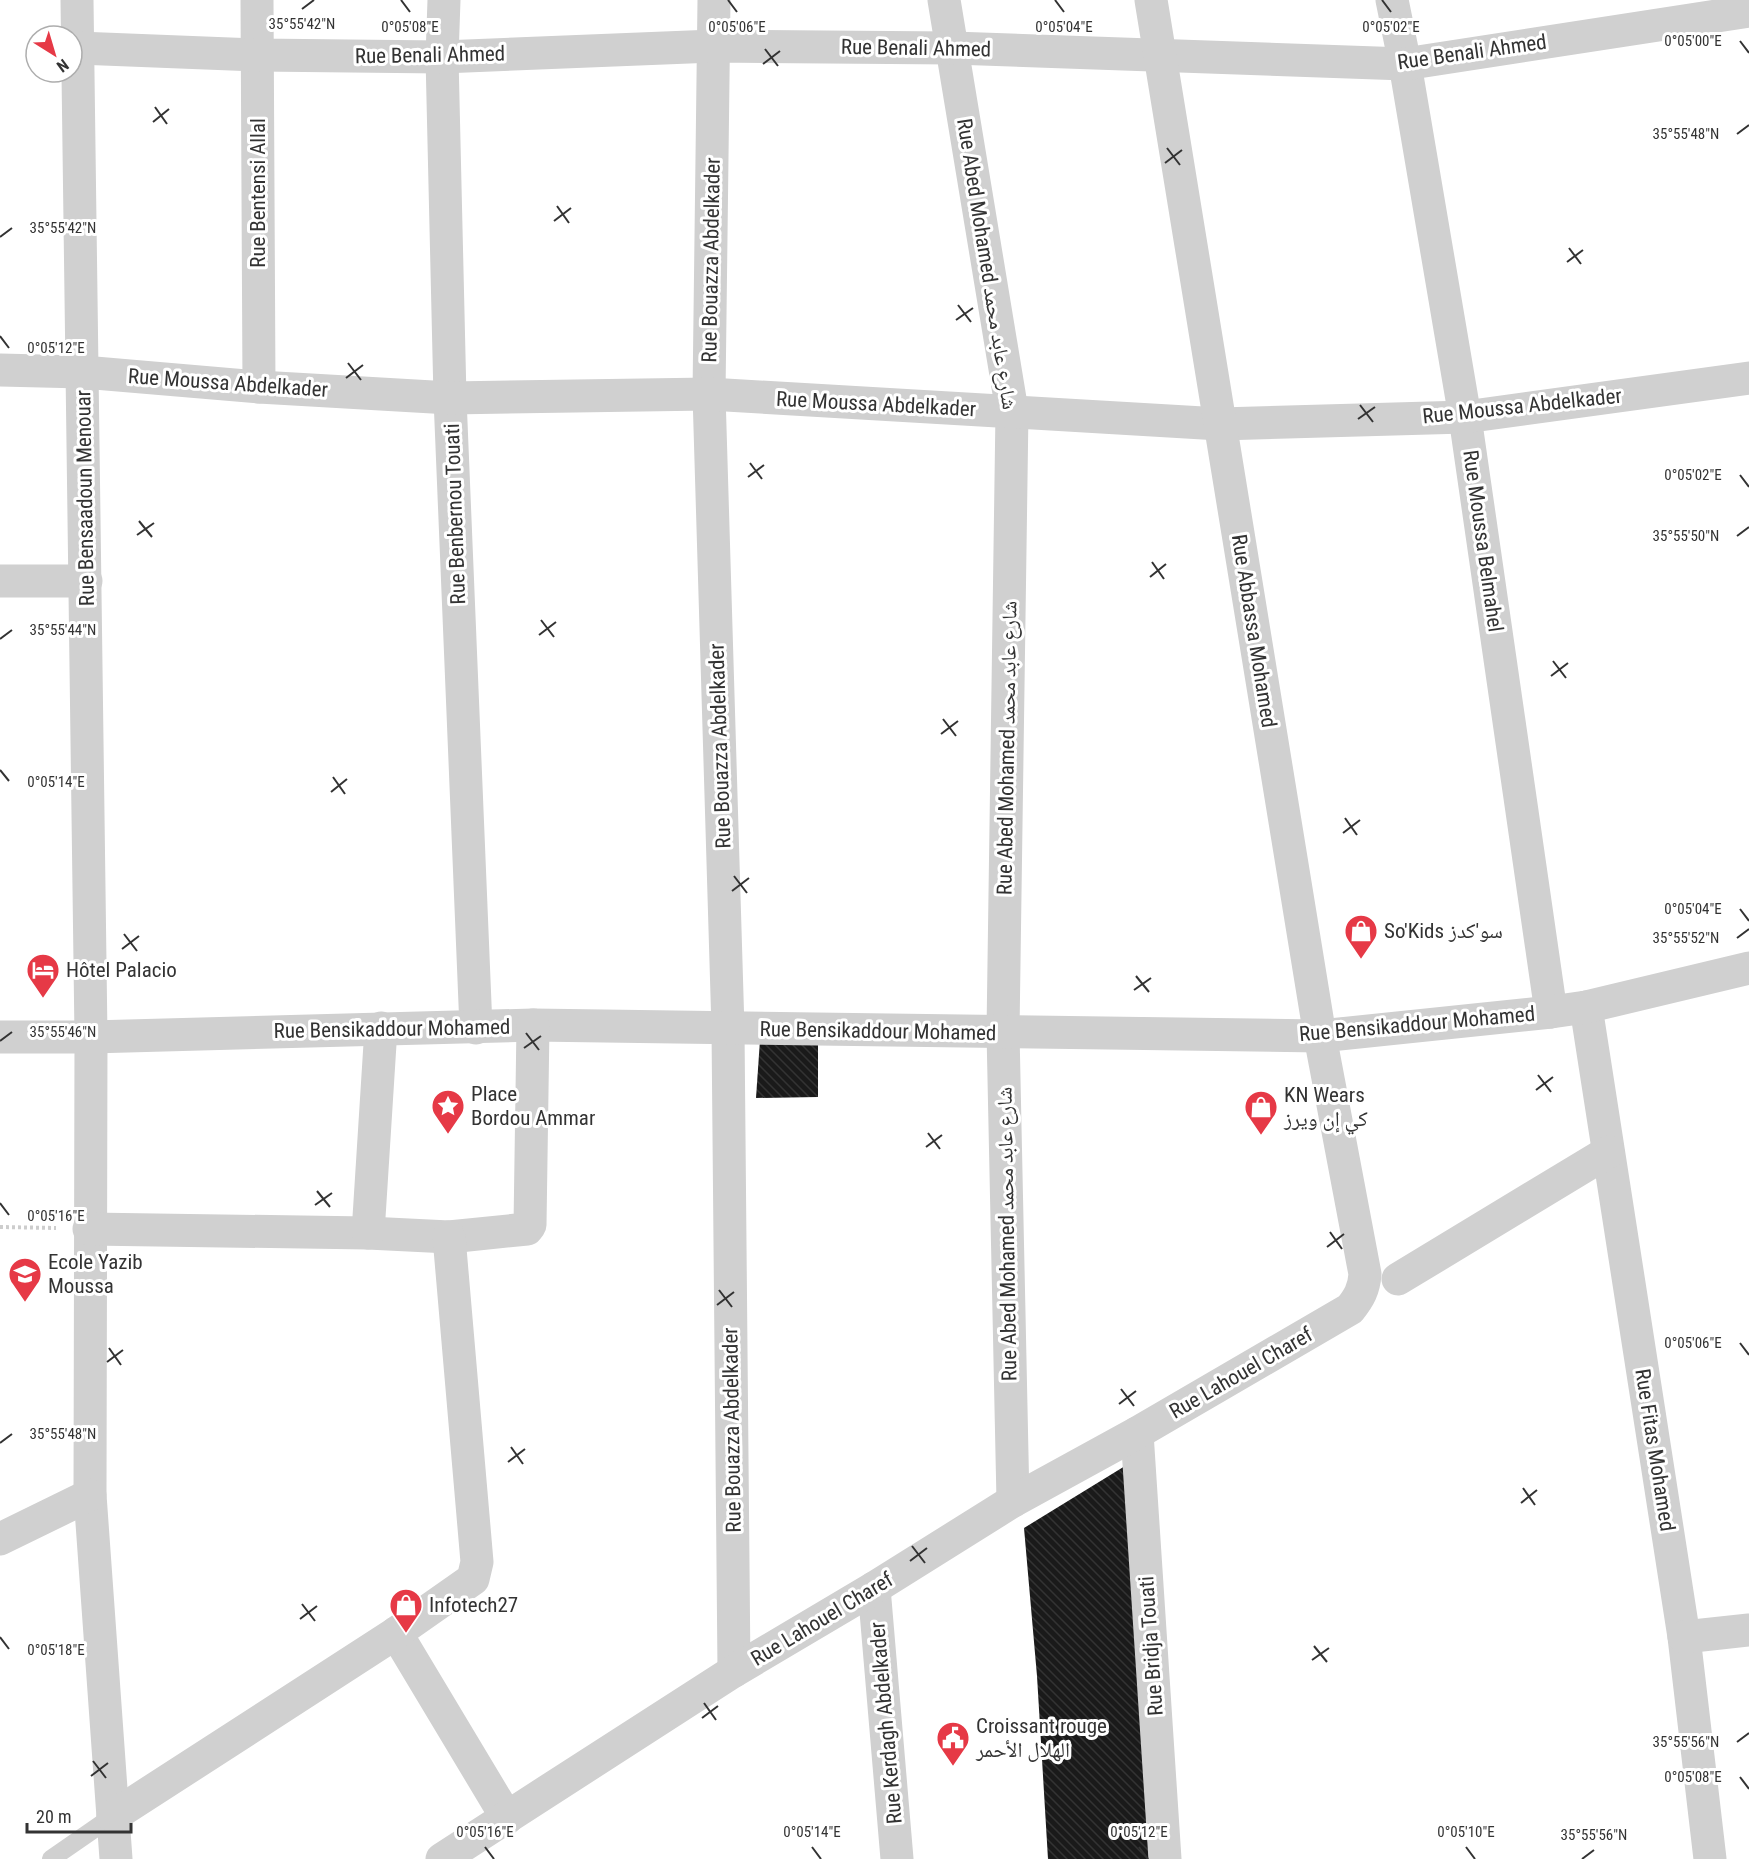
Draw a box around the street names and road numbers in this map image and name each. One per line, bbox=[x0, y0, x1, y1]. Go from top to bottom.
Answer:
street label: Rue Benali Ahmed bbox=[1396, 30, 1548, 74]
street label: Rue Benali Ahmed bbox=[841, 35, 991, 61]
street label: Rue Benali Ahmed bbox=[355, 42, 505, 68]
street label: Rue Abed Mohamed شارع عابد محمد bbox=[951, 117, 1022, 411]
street label: Rue Bentensi Allal bbox=[246, 118, 270, 268]
street label: Rue Bouazza Abdelkader bbox=[697, 157, 725, 363]
street label: Rue Moussa Abdelkader bbox=[127, 364, 329, 402]
street label: Rue Moussa Abdelkader bbox=[1421, 384, 1623, 428]
street label: Rue Moussa Abdelkader bbox=[775, 387, 977, 421]
street label: Rue Bensaadoun Menouar bbox=[71, 390, 99, 606]
street label: Rue Benbernou Touati bbox=[440, 423, 470, 605]
street label: Rue Moussa Belmahel bbox=[1458, 449, 1508, 633]
street label: Rue Abbassa Mohamed bbox=[1227, 533, 1281, 729]
street label: Rue Abed Mohamed شارع عابد محمد bbox=[992, 601, 1023, 895]
street label: Rue Bouazza Abdelkader bbox=[704, 643, 736, 849]
street label: Rue Bensikaddour Mohamed bbox=[1298, 1002, 1536, 1046]
street label: Rue Bensikaddour Mohamed bbox=[273, 1015, 511, 1043]
street label: Rue Bensikaddour Mohamed bbox=[759, 1017, 997, 1045]
street label: Rue Abed Mohamed شارع عابد محمد bbox=[992, 1087, 1023, 1381]
street label: Rue Lahouel Charef bbox=[1165, 1322, 1317, 1424]
street label: Rue Bouazza Abdelkader bbox=[718, 1327, 746, 1533]
street label: Rue Fitas Mohamed bbox=[1630, 1367, 1680, 1533]
street label: Rue Lahouel Charef bbox=[747, 1567, 898, 1671]
street label: Rue Bridja Touati bbox=[1134, 1575, 1168, 1717]
street label: Rue Kerdagh Abdelkader bbox=[865, 1621, 907, 1825]

